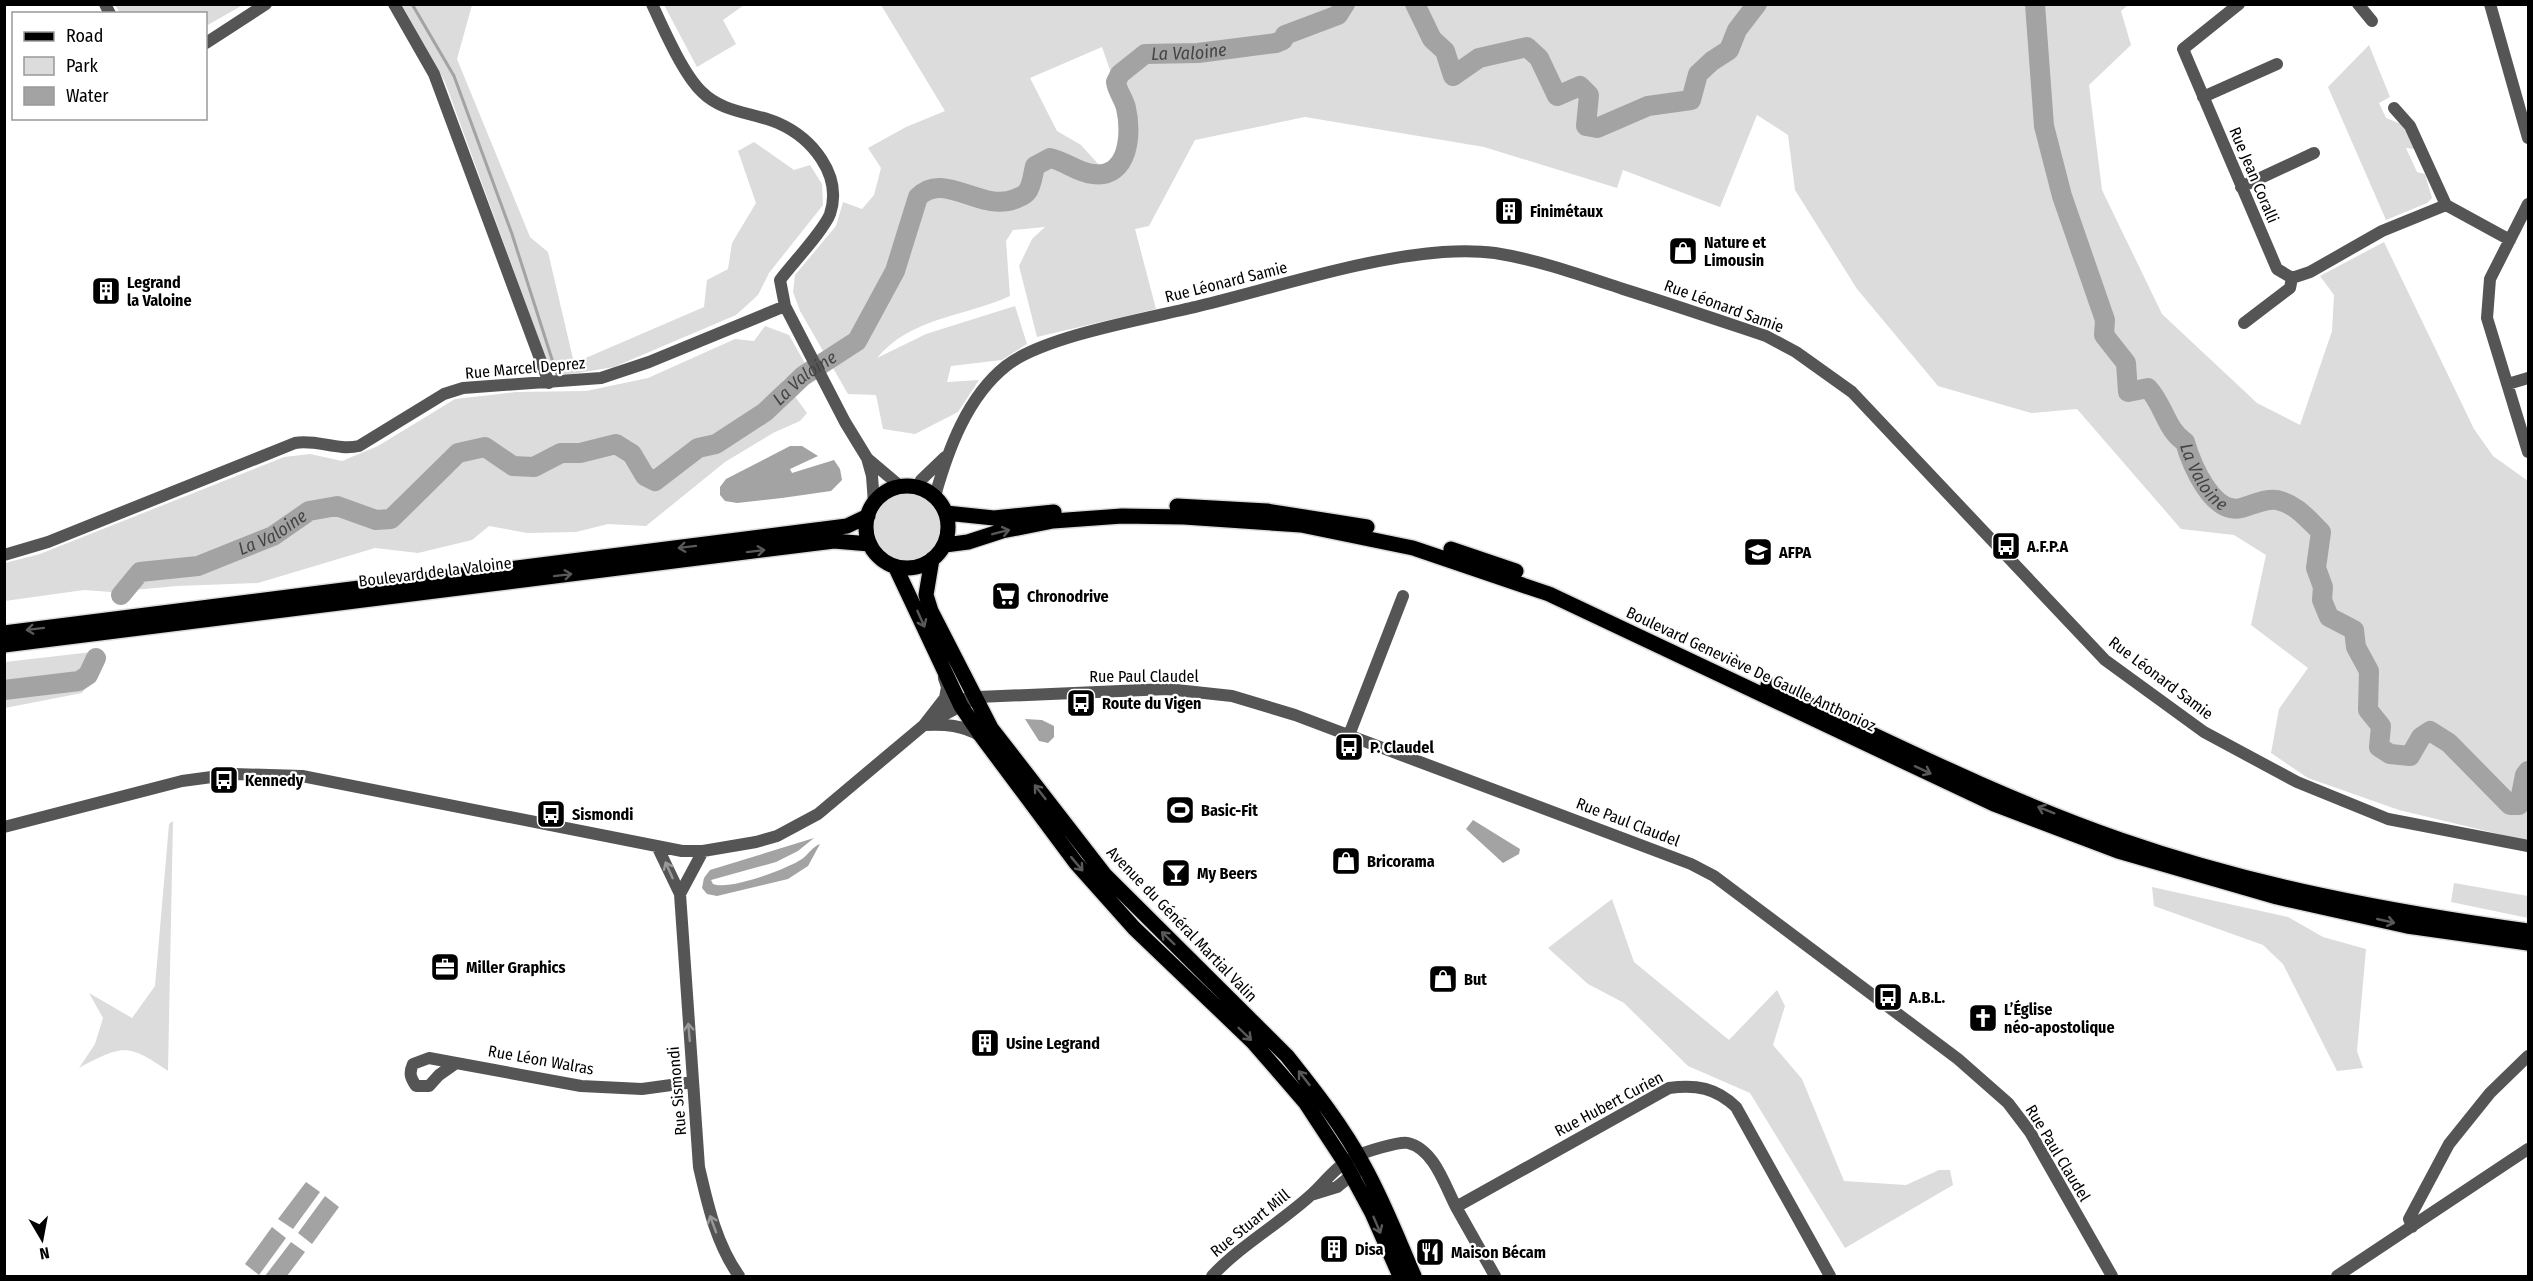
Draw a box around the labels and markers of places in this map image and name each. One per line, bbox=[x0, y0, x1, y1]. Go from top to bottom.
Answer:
building icon: Finimétaux bbox=[1493, 195, 1525, 227]
place label: Finimétaux bbox=[1530, 202, 1603, 221]
place label: Nature et Limousin bbox=[1704, 233, 1766, 270]
shop icon: Nature et Limousin bbox=[1667, 235, 1699, 267]
place label: Legrand la Valoine bbox=[127, 273, 192, 310]
building icon: Legrand la Valoine bbox=[90, 275, 122, 307]
bus stop icon: A.F.P.A bbox=[1990, 530, 2022, 562]
school or university icon: AFPA bbox=[1742, 536, 1774, 568]
place label: A.F.P.A bbox=[2026, 537, 2068, 556]
place label: AFPA bbox=[1778, 543, 1811, 562]
supermarket icon: Chronodrive bbox=[990, 580, 1022, 612]
place label: Chronodrive bbox=[1027, 587, 1109, 606]
bus stop icon: Route du Vigen bbox=[1065, 687, 1097, 719]
place label: Route du Vigen bbox=[1102, 694, 1201, 713]
bus stop icon: P. Claudel bbox=[1333, 731, 1365, 763]
place label: P. Claudel bbox=[1370, 738, 1434, 757]
bus stop icon: Kennedy bbox=[208, 764, 240, 796]
place label: Kennedy bbox=[245, 771, 304, 790]
sports icon: Basic-Fit bbox=[1164, 794, 1196, 826]
bus stop icon: Sismondi bbox=[535, 798, 567, 830]
place label: Basic-Fit bbox=[1201, 801, 1258, 820]
place label: Sismondi bbox=[572, 805, 633, 824]
shop icon: Bricorama bbox=[1330, 845, 1362, 877]
place label: Bricorama bbox=[1367, 852, 1435, 871]
bar icon: My Beers bbox=[1160, 857, 1192, 889]
place label: My Beers bbox=[1197, 864, 1257, 883]
office icon: Miller Graphics bbox=[429, 951, 461, 983]
place label: Miller Graphics bbox=[466, 958, 566, 977]
shop icon: But bbox=[1427, 963, 1459, 995]
place label: But bbox=[1464, 970, 1487, 989]
bus stop icon: A.B.L. bbox=[1872, 981, 1904, 1013]
place label: A.B.L. bbox=[1908, 988, 1946, 1007]
place label: L’Église néo-apostolique bbox=[2004, 999, 2115, 1037]
church icon: L’Église néo-apostolique bbox=[1967, 1002, 1999, 1034]
building icon: Usine Legrand bbox=[969, 1027, 1001, 1059]
place label: Usine Legrand bbox=[1006, 1034, 1100, 1053]
building icon: Disa bbox=[1318, 1233, 1350, 1265]
restaurant icon: Maison Bécam bbox=[1414, 1236, 1446, 1268]
place label: Disa bbox=[1355, 1240, 1384, 1259]
place label: Maison Bécam bbox=[1451, 1243, 1546, 1262]

